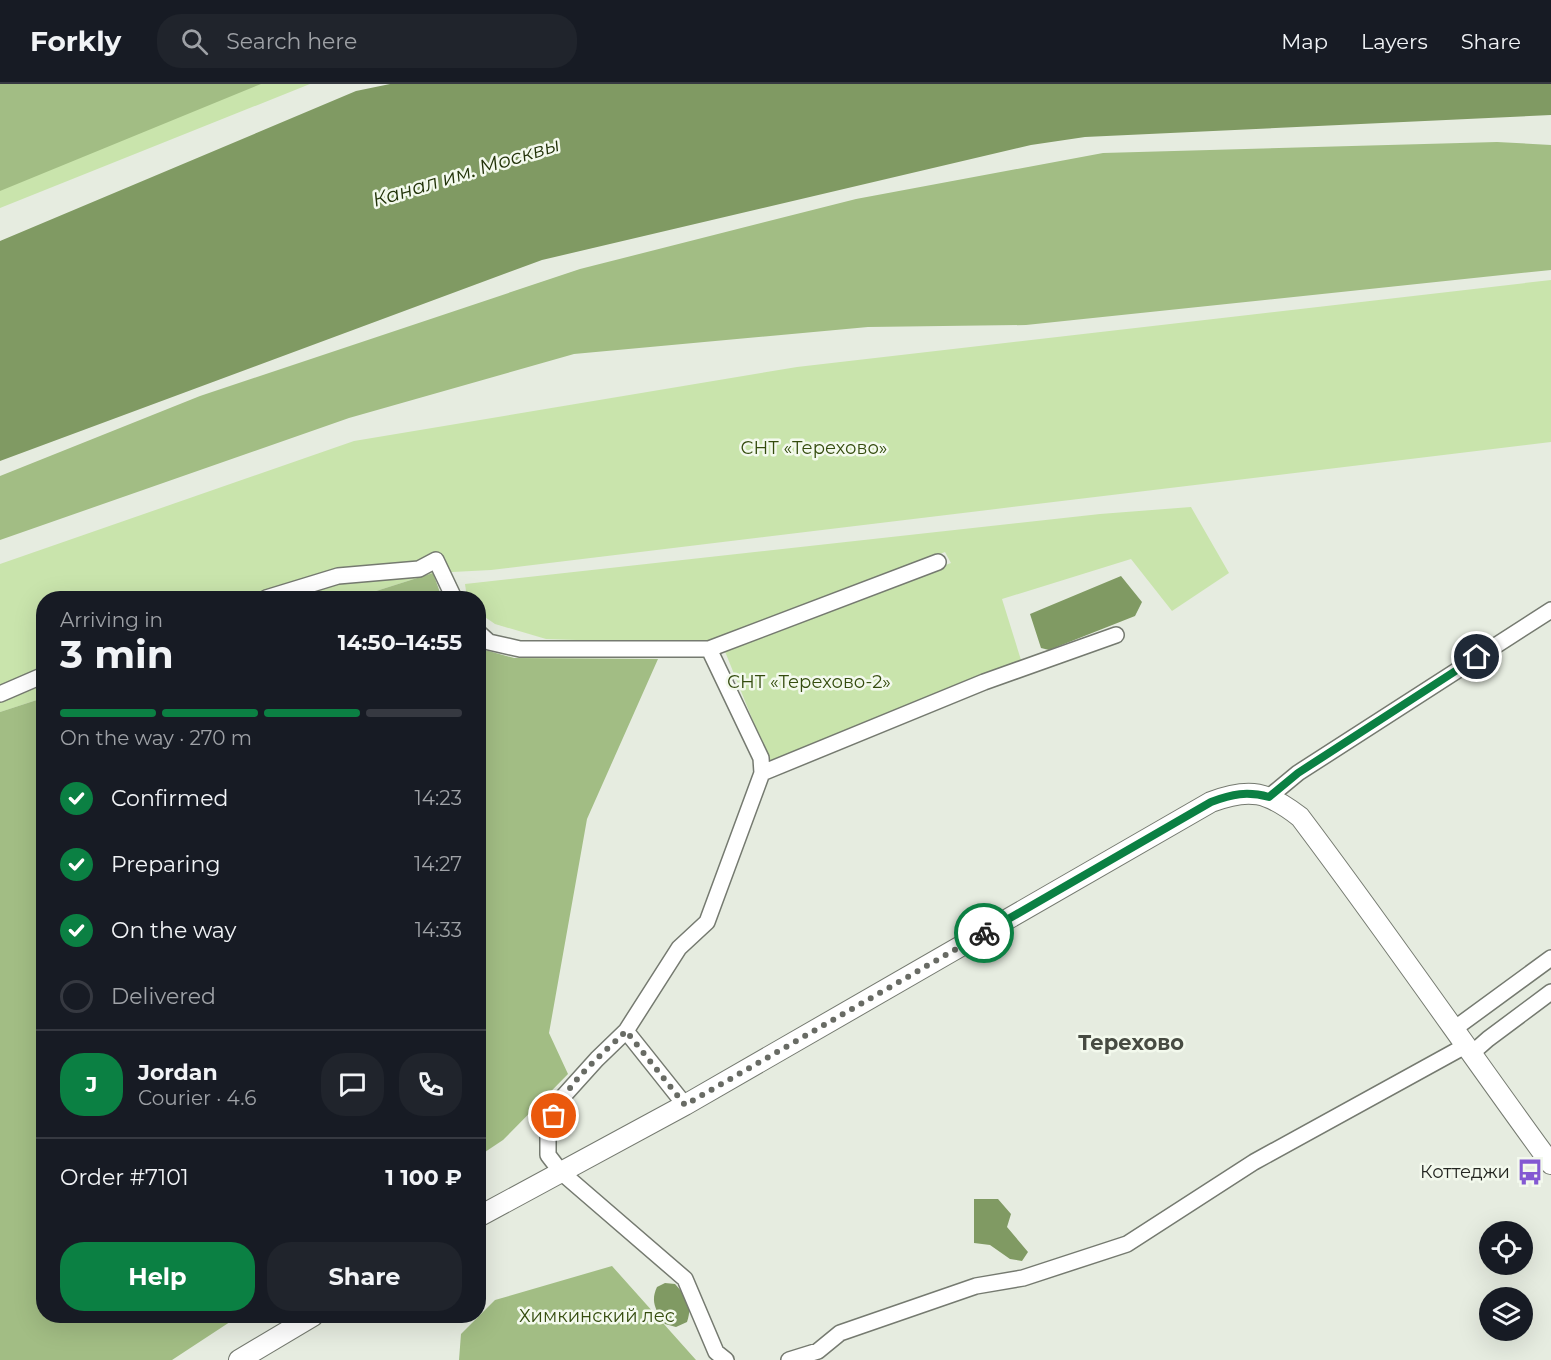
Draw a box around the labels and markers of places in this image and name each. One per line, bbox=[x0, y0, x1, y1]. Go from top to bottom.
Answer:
pin bbox=[1451, 631, 1502, 682]
pin bbox=[528, 1090, 579, 1141]
bus stop icon: Коттеджи bbox=[1515, 1157, 1545, 1187]
place label: Коттеджи bbox=[1420, 1161, 1510, 1183]

